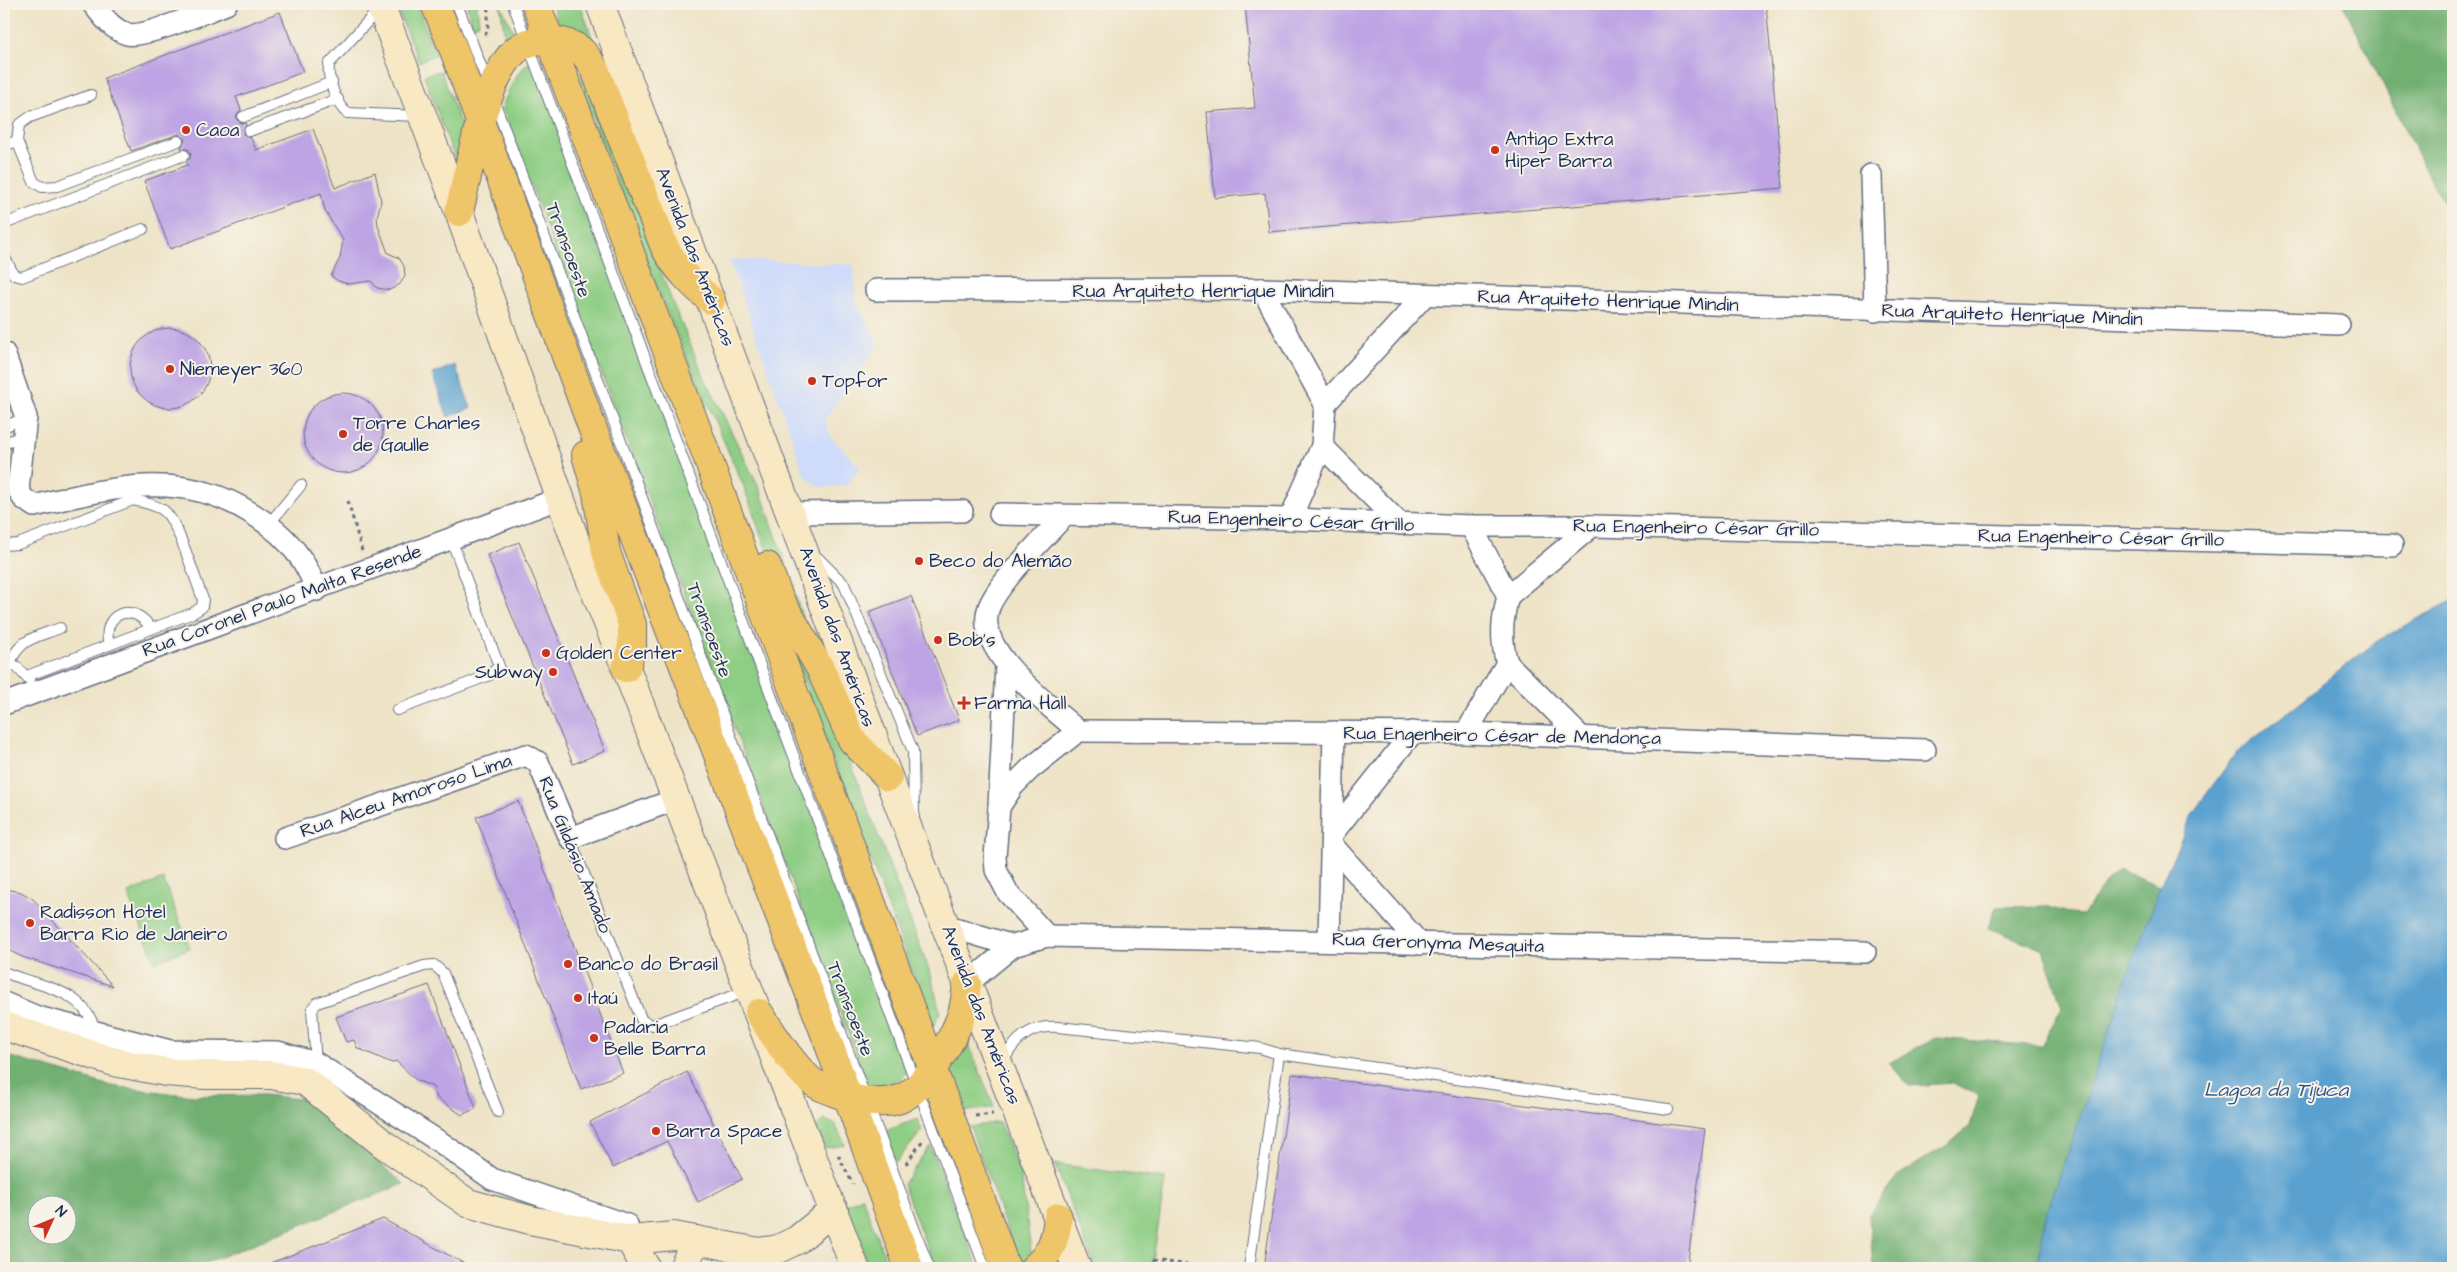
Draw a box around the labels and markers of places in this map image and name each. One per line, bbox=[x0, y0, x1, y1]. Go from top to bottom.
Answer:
place label: Caoa bbox=[196, 117, 240, 144]
marker: Caoa bbox=[180, 124, 192, 136]
place label: Antigo Extra Hiper Barra bbox=[1505, 126, 1614, 175]
marker: Antigo Extra Hiper Barra bbox=[1489, 144, 1501, 156]
place label: Niemeyer 360 bbox=[180, 356, 303, 384]
marker: Niemeyer 360 bbox=[164, 363, 176, 375]
place label: Topfor bbox=[822, 368, 888, 395]
marker: Topfor bbox=[806, 375, 818, 387]
place label: Torre Charles de Gaulle bbox=[353, 410, 480, 459]
marker: Torre Charles de Gaulle bbox=[337, 428, 349, 440]
place label: Beco do Alemão bbox=[929, 548, 1072, 575]
marker: Beco do Alemão bbox=[913, 555, 925, 567]
place label: Bob's bbox=[948, 627, 995, 654]
marker: Bob's bbox=[932, 634, 944, 646]
place label: Golden Center bbox=[556, 640, 682, 667]
marker: Golden Center bbox=[540, 647, 552, 659]
place label: Subway bbox=[475, 659, 544, 687]
marker: Subway bbox=[547, 666, 559, 678]
place label: Farma Hall bbox=[974, 690, 1067, 717]
marker: Farma Hall bbox=[958, 697, 970, 709]
place label: Radisson Hotel Barra Rio de Janeiro bbox=[40, 899, 228, 948]
marker: Radisson Hotel Barra Rio de Janeiro bbox=[24, 917, 36, 929]
place label: Banco do Brasil bbox=[578, 951, 718, 978]
marker: Banco do Brasil bbox=[562, 958, 574, 970]
place label: Itaú bbox=[588, 985, 618, 1012]
marker: Itaú bbox=[572, 992, 584, 1004]
place label: Padaria Belle Barra bbox=[604, 1014, 706, 1063]
marker: Padaria Belle Barra bbox=[588, 1032, 600, 1044]
place label: Barra Space bbox=[666, 1118, 782, 1145]
marker: Barra Space bbox=[650, 1125, 662, 1137]

